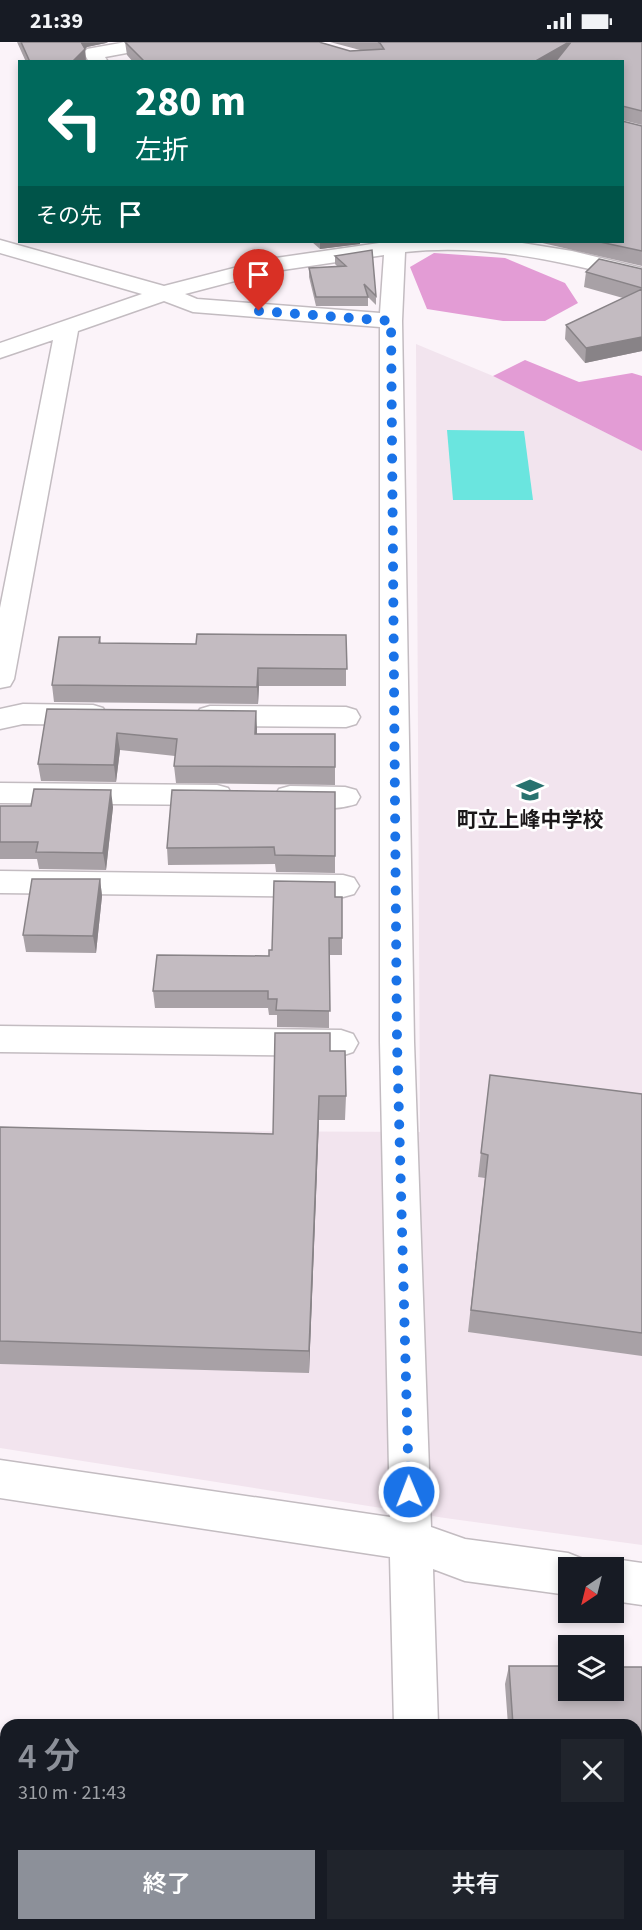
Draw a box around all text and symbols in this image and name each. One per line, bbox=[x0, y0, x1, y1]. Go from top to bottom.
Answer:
text: 21:39 bbox=[30, 5, 83, 37]
text: 280 m bbox=[135, 72, 246, 132]
icon: left bbox=[36, 84, 114, 162]
text: 左折 bbox=[135, 131, 189, 170]
icon: arrive bbox=[114, 198, 147, 231]
text: その先 bbox=[36, 200, 102, 232]
pin bbox=[233, 249, 284, 311]
icon: arrive bbox=[242, 258, 275, 291]
school or university icon: 町立上峰中学校 bbox=[515, 775, 545, 805]
place label: 町立上峰中学校 bbox=[457, 805, 604, 835]
position arrow bbox=[377, 1460, 441, 1524]
north arrow bbox=[558, 1557, 624, 1623]
map controls bbox=[558, 1557, 624, 1701]
button: layers bbox=[558, 1635, 624, 1701]
text: 4 分 bbox=[18, 1731, 80, 1782]
button: close bbox=[561, 1739, 624, 1802]
text: 310 m · 21:43 bbox=[18, 1779, 126, 1807]
button: 終了 bbox=[18, 1850, 315, 1919]
button: 共有 bbox=[327, 1850, 624, 1919]

